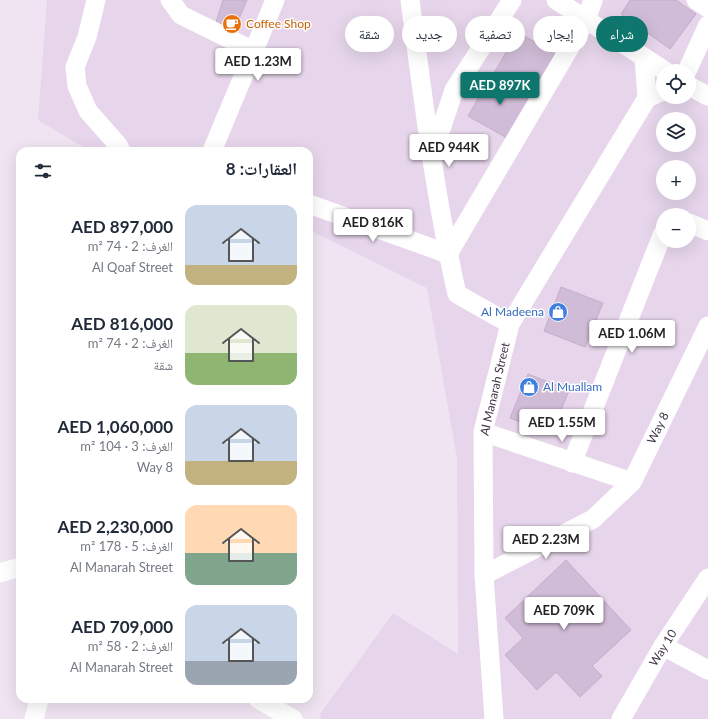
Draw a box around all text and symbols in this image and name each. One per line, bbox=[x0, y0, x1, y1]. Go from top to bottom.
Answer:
cafe icon: Coffee Shop bbox=[221, 13, 243, 35]
place label: Coffee Shop bbox=[246, 16, 311, 31]
chip: شقة bbox=[345, 16, 394, 52]
chip: جديد bbox=[402, 16, 457, 52]
chip: تصفية bbox=[465, 16, 525, 52]
chip: إيجار bbox=[533, 16, 588, 52]
chip: شراء bbox=[596, 16, 648, 52]
pin: AED 1.23M bbox=[212, 48, 304, 82]
text: AED 1.23M bbox=[224, 53, 292, 69]
map controls bbox=[656, 64, 696, 248]
button: locate bbox=[656, 64, 696, 104]
pin: AED 897K bbox=[459, 72, 541, 106]
text: AED 897K bbox=[469, 77, 531, 93]
button: layers bbox=[656, 112, 696, 152]
pin: AED 944K bbox=[408, 134, 490, 168]
text: AED 944K bbox=[418, 139, 480, 155]
text: العقارات: 8 bbox=[226, 158, 297, 179]
icon: filters bbox=[32, 160, 54, 182]
button: + bbox=[656, 160, 696, 200]
button: − bbox=[656, 208, 696, 248]
pin: AED 816K bbox=[332, 209, 414, 243]
text: AED 816K bbox=[342, 214, 404, 230]
text: AED 897,000 bbox=[71, 216, 173, 237]
icon: home bbox=[217, 221, 265, 269]
text: الغرف: 2 · 74 m² bbox=[88, 238, 173, 254]
text: Al Qoaf Street bbox=[92, 259, 173, 275]
shop icon: Al Madeena bbox=[547, 301, 569, 323]
place label: Al Madeena bbox=[481, 304, 544, 319]
text: AED 816,000 bbox=[71, 313, 173, 334]
pin: AED 1.06M bbox=[586, 320, 678, 354]
icon: home bbox=[217, 321, 265, 369]
text: AED 1.06M bbox=[598, 325, 666, 341]
text: الغرف: 2 · 74 m² bbox=[88, 335, 173, 351]
street label: Al Manarah Street bbox=[476, 340, 513, 437]
text: شقة bbox=[154, 357, 173, 373]
shop icon: Al Muallam bbox=[518, 376, 540, 398]
place label: Al Muallam bbox=[543, 379, 602, 394]
pin: AED 1.55M bbox=[516, 409, 608, 443]
street label: Way 8 bbox=[643, 409, 672, 446]
text: AED 1.55M bbox=[528, 414, 596, 430]
text: AED 1,060,000 bbox=[57, 416, 173, 437]
icon: home bbox=[217, 421, 265, 469]
text: الغرف: 3 · 104 m² bbox=[80, 438, 173, 454]
text: Way 8 bbox=[137, 459, 173, 475]
text: AED 2,230,000 bbox=[57, 516, 173, 537]
icon: home bbox=[217, 521, 265, 569]
pin: AED 2.23M bbox=[500, 526, 592, 560]
text: AED 2.23M bbox=[512, 531, 580, 547]
text: الغرف: 5 · 178 m² bbox=[80, 538, 173, 554]
text: Al Manarah Street bbox=[70, 559, 173, 575]
pin: AED 709K bbox=[523, 597, 605, 631]
text: AED 709K bbox=[533, 602, 595, 618]
text: AED 709,000 bbox=[71, 616, 173, 637]
icon: home bbox=[217, 621, 265, 669]
street label: Way 10 bbox=[645, 627, 680, 669]
text: الغرف: 2 · 58 m² bbox=[88, 638, 173, 654]
text: Al Manarah Street bbox=[70, 659, 173, 675]

